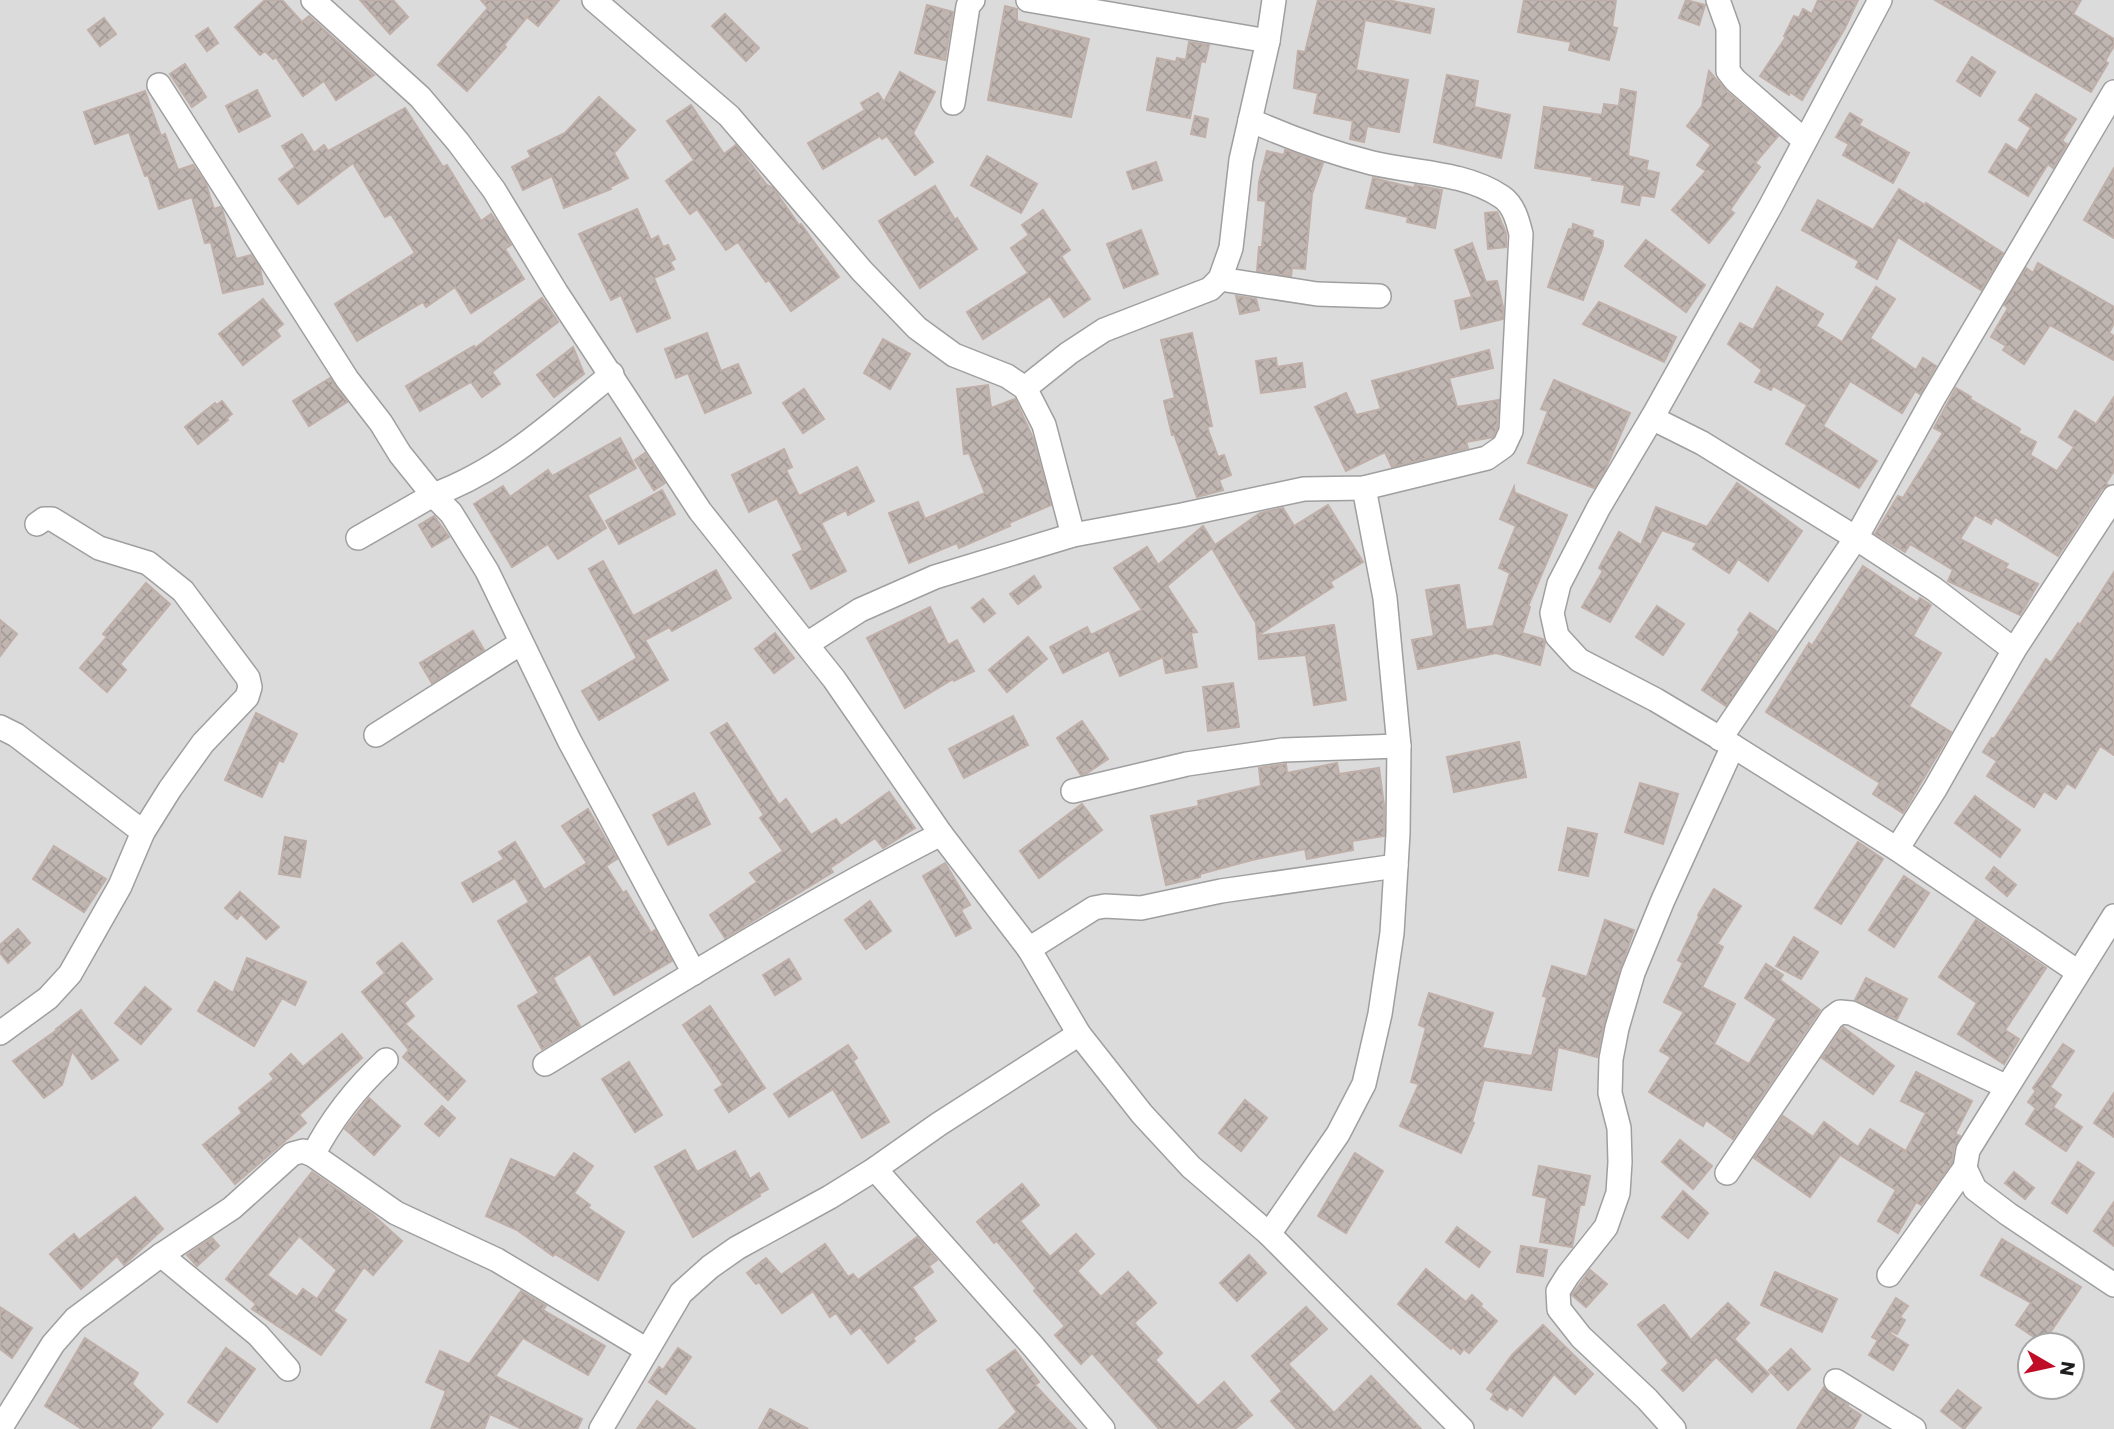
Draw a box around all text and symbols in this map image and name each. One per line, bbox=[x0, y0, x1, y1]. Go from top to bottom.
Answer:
north arrow bbox=[2016, 1331, 2086, 1401]
text: N bbox=[2053, 1359, 2082, 1378]

